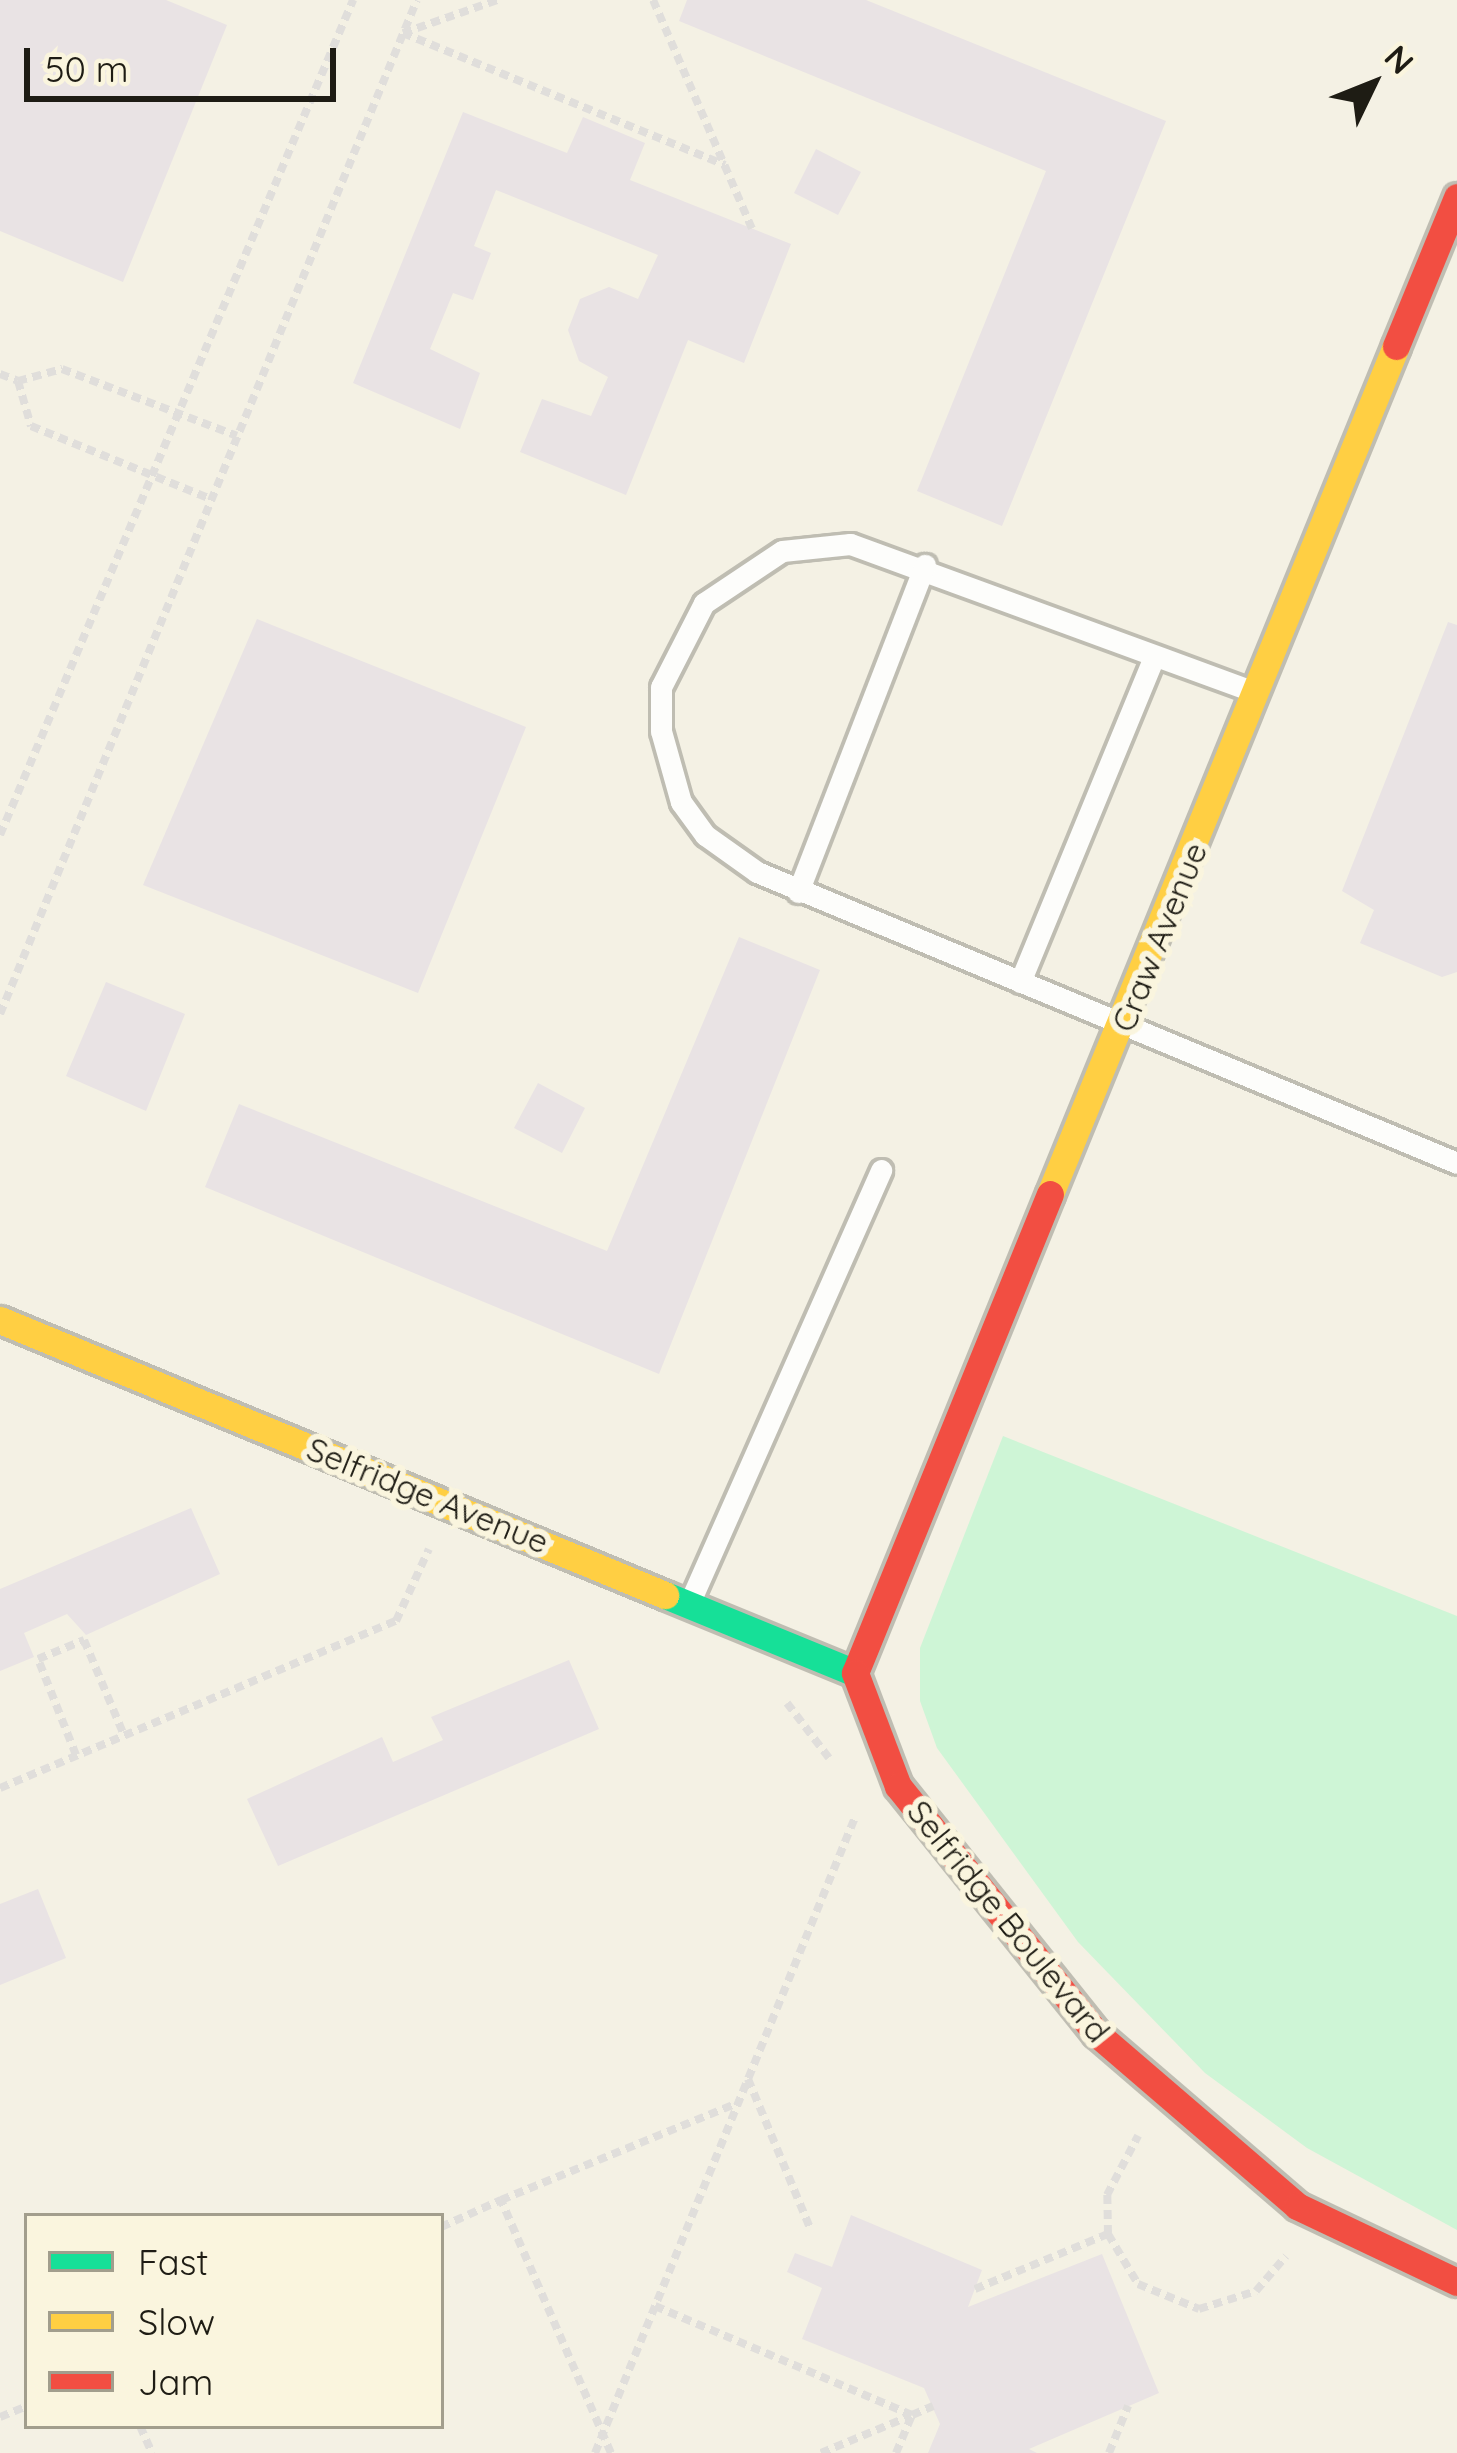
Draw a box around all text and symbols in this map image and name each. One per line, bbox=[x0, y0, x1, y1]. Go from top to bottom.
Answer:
scale bar bbox=[30, 24, 342, 98]
north arrow bbox=[1313, 24, 1433, 144]
text: N bbox=[1376, 36, 1423, 82]
text: 50 m bbox=[45, 46, 129, 91]
street label: Craw Avenue bbox=[1103, 837, 1215, 1037]
street label: Selfridge Avenue bbox=[301, 1429, 555, 1561]
street label: Selfridge Boulevard bbox=[899, 1792, 1119, 2050]
legend bbox=[24, 2213, 444, 2429]
text: Fast bbox=[138, 2239, 209, 2284]
text: Slow bbox=[138, 2299, 215, 2344]
text: Jam bbox=[138, 2359, 213, 2404]

